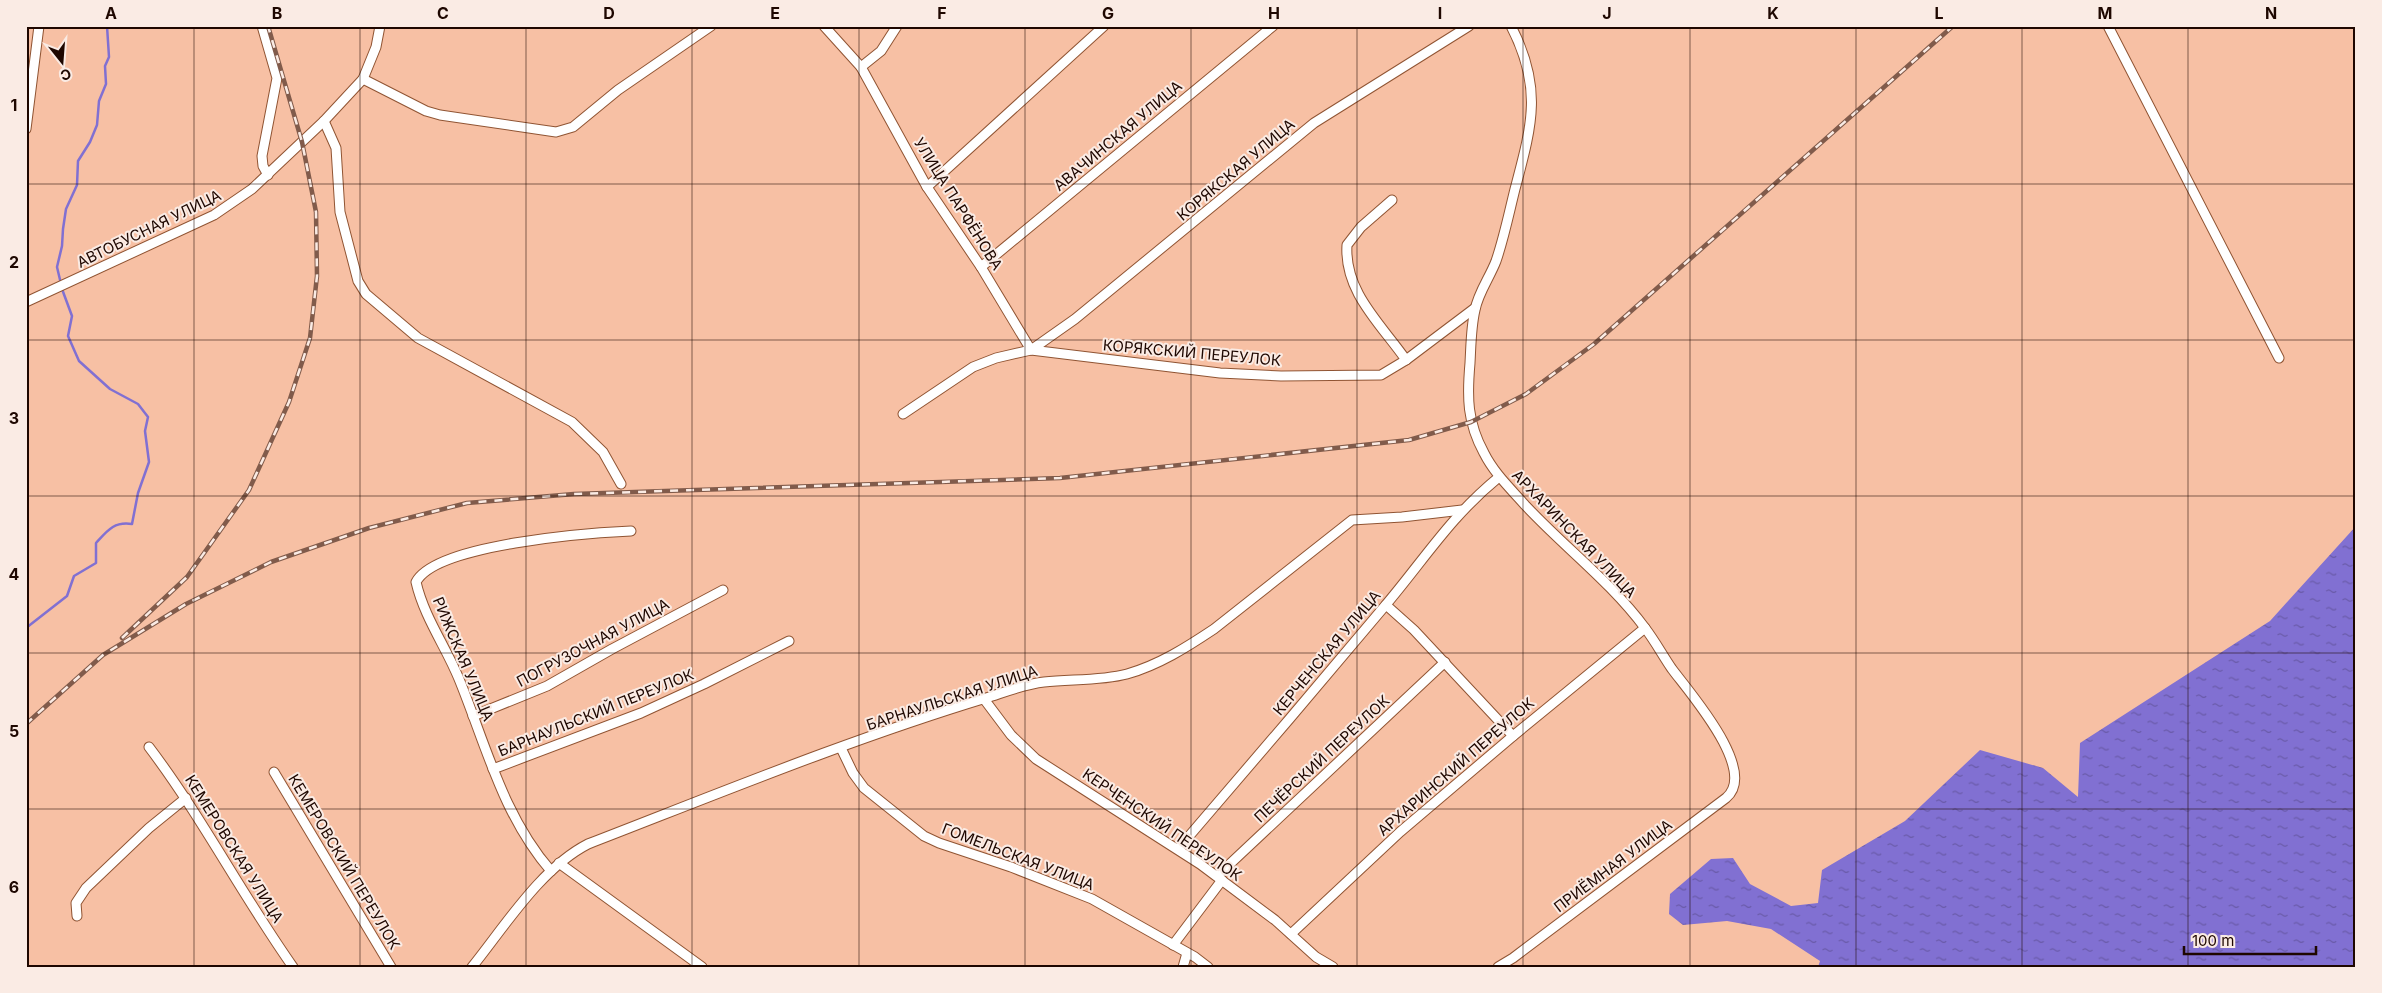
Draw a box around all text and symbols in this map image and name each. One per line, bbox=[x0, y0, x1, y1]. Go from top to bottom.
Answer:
text: A bbox=[105, 3, 117, 23]
text: B bbox=[272, 3, 282, 23]
text: C bbox=[437, 3, 449, 23]
text: D bbox=[603, 3, 615, 23]
text: E bbox=[770, 3, 780, 23]
text: F bbox=[937, 3, 947, 23]
text: G bbox=[1102, 3, 1114, 23]
text: H bbox=[1268, 3, 1280, 23]
text: I bbox=[1438, 3, 1442, 23]
text: J bbox=[1602, 3, 1612, 23]
text: K bbox=[1767, 3, 1779, 23]
text: L bbox=[1934, 3, 1944, 23]
text: M bbox=[2098, 3, 2112, 23]
text: N bbox=[2265, 3, 2277, 23]
north arrow bbox=[38, 38, 88, 88]
text: С bbox=[59, 65, 73, 85]
street label: АВАЧИНСКАЯ УЛИЦА bbox=[1050, 76, 1186, 195]
text: 1 bbox=[11, 95, 17, 115]
street label: КОРЯКСКАЯ УЛИЦА bbox=[1173, 115, 1299, 225]
street label: УЛИЦА ПАРФЁНОВА bbox=[910, 134, 1007, 273]
street label: АВТОБУСНАЯ УЛИЦА bbox=[74, 185, 224, 272]
text: 2 bbox=[9, 252, 19, 272]
street label: КОРЯКСКИЙ ПЕРЕУЛОК bbox=[1102, 335, 1282, 370]
text: 3 bbox=[9, 408, 19, 428]
street label: АРХАРИНСКАЯ УЛИЦА bbox=[1508, 466, 1641, 602]
text: 4 bbox=[9, 564, 20, 584]
street label: КЕРЧЕНСКАЯ УЛИЦА bbox=[1269, 586, 1385, 719]
street label: РИЖСКАЯ УЛИЦА bbox=[429, 594, 498, 724]
street label: ПОГРУЗОЧНАЯ УЛИЦА bbox=[513, 594, 672, 691]
street label: БАРНАУЛЬСКАЯ УЛИЦА bbox=[864, 661, 1040, 734]
street label: БАРНАУЛЬСКИЙ ПЕРЕУЛОК bbox=[495, 665, 696, 761]
street label: ПЕЧЁРСКИЙ ПЕРЕУЛОК bbox=[1250, 691, 1393, 826]
street label: АРХАРИНСКИЙ ПЕРЕУЛОК bbox=[1373, 693, 1538, 840]
text: 5 bbox=[9, 721, 19, 741]
street label: КЕРЧЕНСКИЙ ПЕРЕУЛОК bbox=[1079, 764, 1246, 885]
street label: КЕМЕРОВСКАЯ УЛИЦА bbox=[181, 771, 288, 926]
street label: КЕМЕРОВСКИЙ ПЕРЕУЛОК bbox=[284, 771, 404, 953]
street label: ПРИЁМНАЯ УЛИЦА bbox=[1550, 815, 1676, 916]
street label: ГОМЕЛЬСКАЯ УЛИЦА bbox=[939, 819, 1097, 894]
text: 6 bbox=[9, 877, 19, 897]
scale bar bbox=[2184, 923, 2317, 955]
text: 100 m bbox=[2192, 931, 2234, 950]

